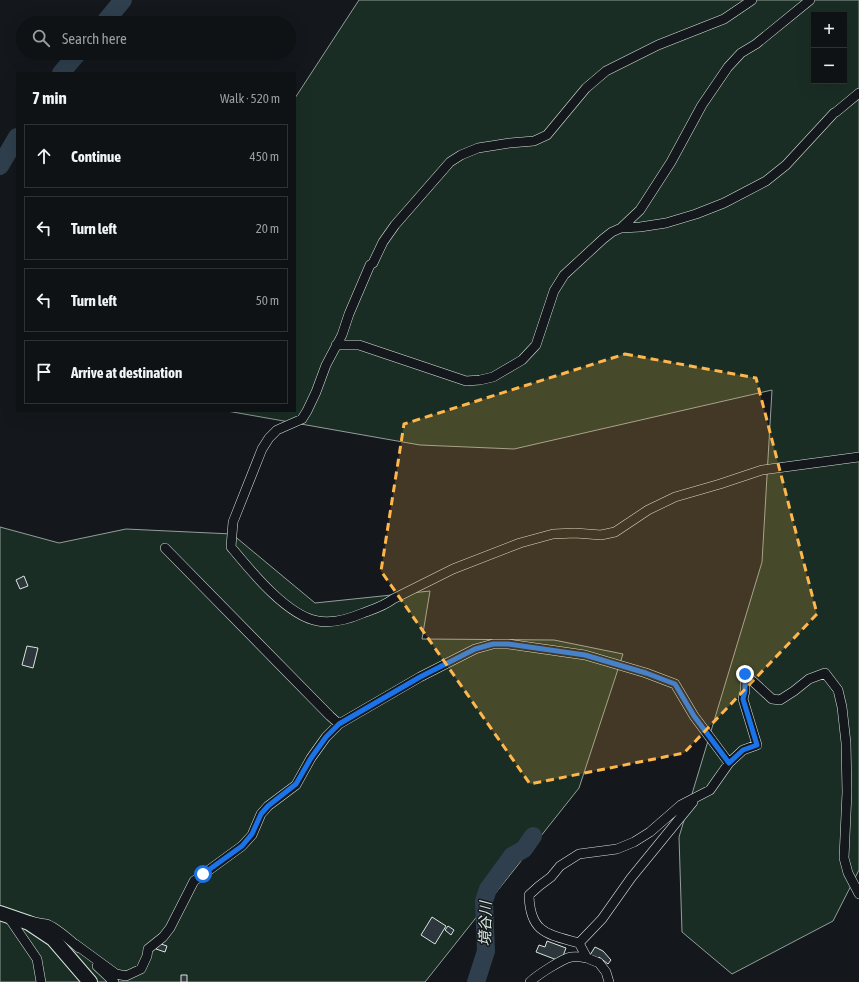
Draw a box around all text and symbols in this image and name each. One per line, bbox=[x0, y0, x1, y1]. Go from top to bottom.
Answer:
map controls bbox=[811, 12, 847, 84]
button: + bbox=[811, 12, 847, 48]
search box bbox=[16, 16, 296, 60]
icon: search bbox=[30, 27, 52, 49]
text: Search here bbox=[62, 30, 127, 47]
button: − bbox=[811, 48, 847, 84]
text: 7 min bbox=[32, 88, 67, 108]
text: Walk · 520 m bbox=[220, 91, 280, 106]
icon: ahead bbox=[33, 145, 55, 167]
text: Continue bbox=[71, 148, 121, 165]
text: 450 m bbox=[250, 149, 279, 164]
icon: left bbox=[33, 217, 55, 239]
text: Turn left bbox=[71, 220, 117, 237]
text: 20 m bbox=[256, 221, 279, 236]
icon: left bbox=[33, 289, 55, 311]
text: Turn left bbox=[71, 292, 117, 309]
text: 50 m bbox=[256, 293, 279, 308]
icon: arrive bbox=[33, 361, 55, 383]
text: Arrive at destination bbox=[71, 364, 182, 381]
route end bbox=[736, 665, 754, 683]
route start bbox=[194, 865, 212, 883]
water label: 境谷川 bbox=[476, 899, 494, 947]

